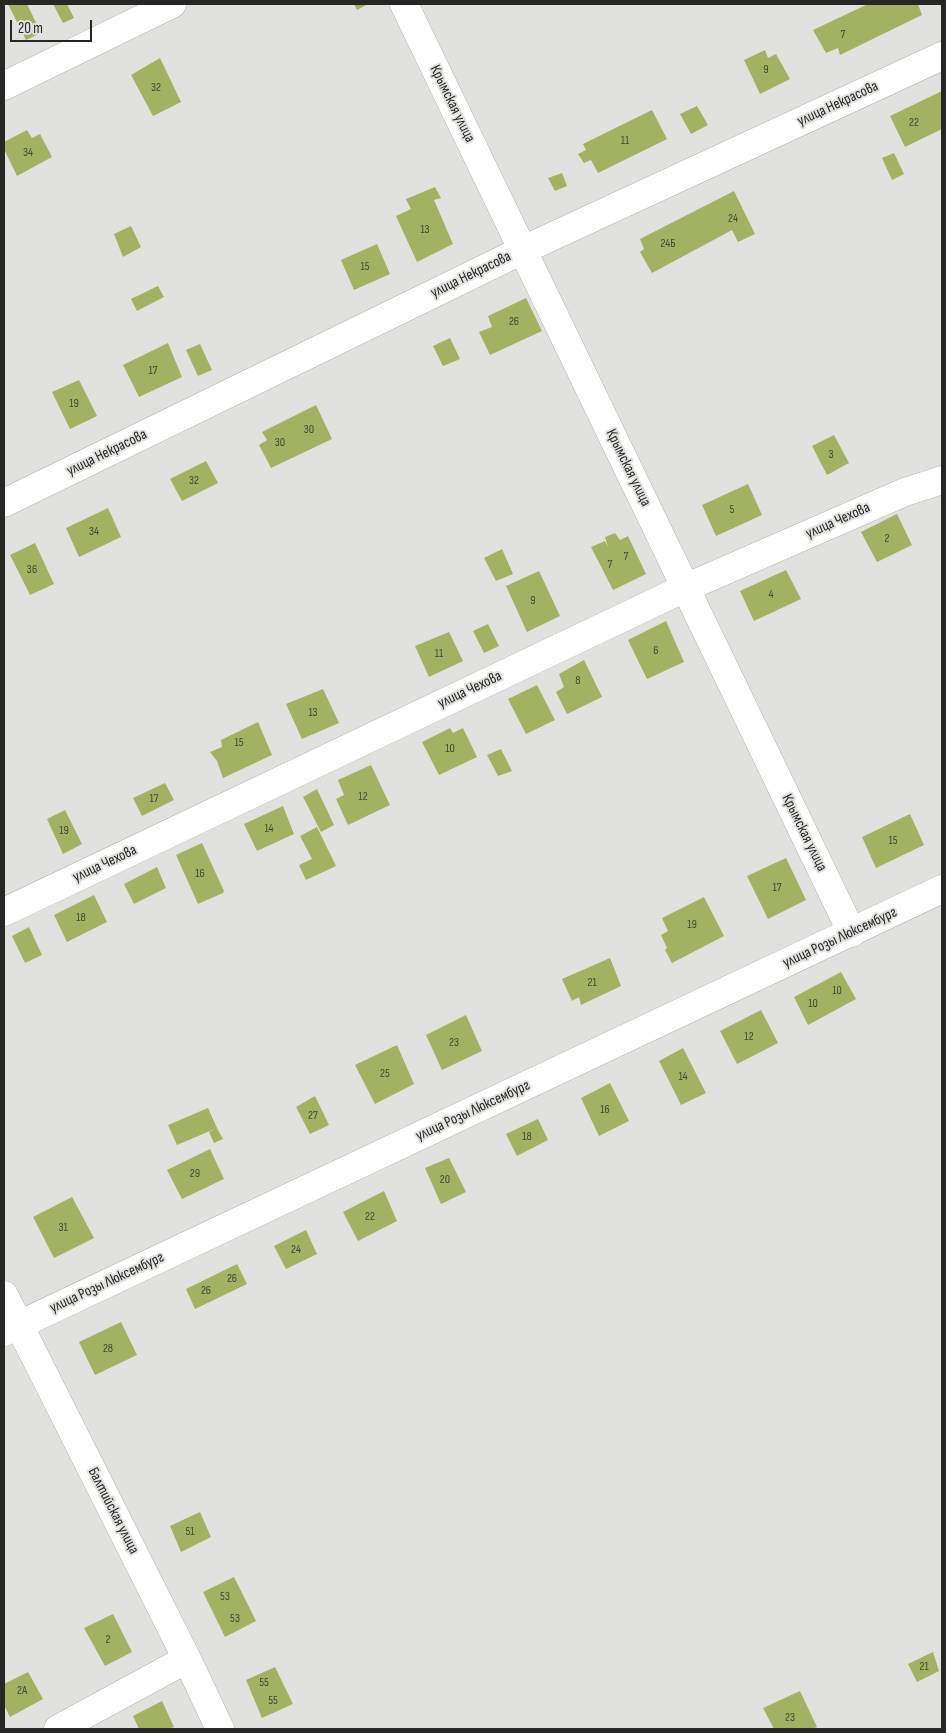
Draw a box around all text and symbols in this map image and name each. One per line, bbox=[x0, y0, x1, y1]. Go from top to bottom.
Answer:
scale bar bbox=[12, 10, 95, 42]
text: 20 m bbox=[18, 19, 43, 38]
house number: 7 bbox=[841, 28, 845, 42]
street label: Крымская улица bbox=[426, 62, 478, 146]
house number: 9 bbox=[763, 63, 769, 77]
street label: улица Некрасова bbox=[795, 77, 881, 131]
house number: 32 bbox=[151, 81, 161, 95]
house number: 22 bbox=[909, 116, 919, 130]
house number: 11 bbox=[621, 134, 629, 148]
house number: 34 bbox=[23, 146, 33, 160]
house number: 24 bbox=[728, 212, 738, 226]
house number: 13 bbox=[420, 223, 430, 237]
house number: 24Б bbox=[660, 237, 676, 251]
street label: улица Некрасова bbox=[428, 248, 514, 302]
house number: 15 bbox=[360, 260, 370, 274]
house number: 26 bbox=[509, 315, 519, 329]
house number: 17 bbox=[149, 364, 157, 378]
house number: 19 bbox=[69, 397, 79, 411]
house number: 30 bbox=[304, 423, 314, 437]
street label: улица Некрасова bbox=[64, 426, 150, 480]
street label: Крымская улица bbox=[602, 426, 654, 510]
house number: 30 bbox=[275, 436, 285, 450]
house number: 3 bbox=[828, 448, 834, 462]
house number: 32 bbox=[189, 474, 199, 488]
street label: улица Чехова bbox=[803, 499, 873, 543]
house number: 5 bbox=[730, 503, 734, 517]
house number: 34 bbox=[89, 525, 99, 539]
house number: 2 bbox=[885, 532, 889, 546]
house number: 7 bbox=[624, 550, 628, 564]
house number: 7 bbox=[608, 558, 612, 572]
house number: 36 bbox=[27, 563, 37, 577]
house number: 4 bbox=[768, 588, 774, 602]
house number: 9 bbox=[530, 594, 536, 608]
house number: 6 bbox=[653, 644, 659, 658]
house number: 11 bbox=[435, 647, 443, 661]
street label: улица Чехова bbox=[435, 667, 505, 713]
house number: 8 bbox=[575, 674, 581, 688]
house number: 13 bbox=[308, 706, 318, 720]
house number: 15 bbox=[234, 736, 244, 750]
house number: 10 bbox=[445, 742, 455, 756]
house number: 12 bbox=[358, 790, 368, 804]
street label: Крымская улица bbox=[778, 791, 830, 875]
house number: 17 bbox=[150, 792, 158, 806]
house number: 14 bbox=[264, 822, 274, 836]
house number: 19 bbox=[59, 824, 69, 838]
house number: 15 bbox=[888, 834, 898, 848]
street label: улица Чехова bbox=[70, 841, 140, 887]
house number: 16 bbox=[195, 867, 205, 881]
house number: 17 bbox=[773, 881, 781, 895]
street label: улица Розы Люксембург bbox=[780, 904, 900, 972]
house number: 18 bbox=[76, 911, 86, 925]
house number: 19 bbox=[687, 918, 697, 932]
house number: 21 bbox=[587, 976, 597, 990]
house number: 10 bbox=[832, 984, 842, 998]
house number: 10 bbox=[808, 997, 818, 1011]
house number: 12 bbox=[744, 1030, 754, 1044]
house number: 23 bbox=[449, 1036, 459, 1050]
house number: 25 bbox=[380, 1067, 390, 1081]
house number: 14 bbox=[678, 1070, 688, 1084]
street label: улица Розы Люксембург bbox=[413, 1077, 533, 1145]
house number: 16 bbox=[600, 1103, 610, 1117]
house number: 27 bbox=[308, 1109, 318, 1123]
house number: 18 bbox=[522, 1130, 532, 1144]
house number: 29 bbox=[190, 1167, 200, 1181]
house number: 20 bbox=[440, 1173, 450, 1187]
house number: 22 bbox=[365, 1210, 375, 1224]
house number: 31 bbox=[58, 1221, 68, 1235]
house number: 24 bbox=[291, 1243, 301, 1257]
street label: улица Розы Люксембург bbox=[47, 1249, 167, 1317]
house number: 26 bbox=[227, 1272, 237, 1286]
house number: 26 bbox=[201, 1284, 211, 1298]
house number: 28 bbox=[103, 1342, 113, 1356]
street label: Балтийская улица bbox=[84, 1465, 142, 1557]
house number: 51 bbox=[185, 1525, 195, 1539]
house number: 53 bbox=[220, 1590, 230, 1604]
house number: 53 bbox=[230, 1612, 240, 1626]
house number: 2 bbox=[106, 1633, 110, 1647]
house number: 21 bbox=[919, 1660, 929, 1674]
house number: 55 bbox=[259, 1676, 269, 1690]
house number: 2А bbox=[17, 1684, 27, 1698]
house number: 55 bbox=[268, 1694, 278, 1708]
house number: 23 bbox=[785, 1711, 795, 1725]

